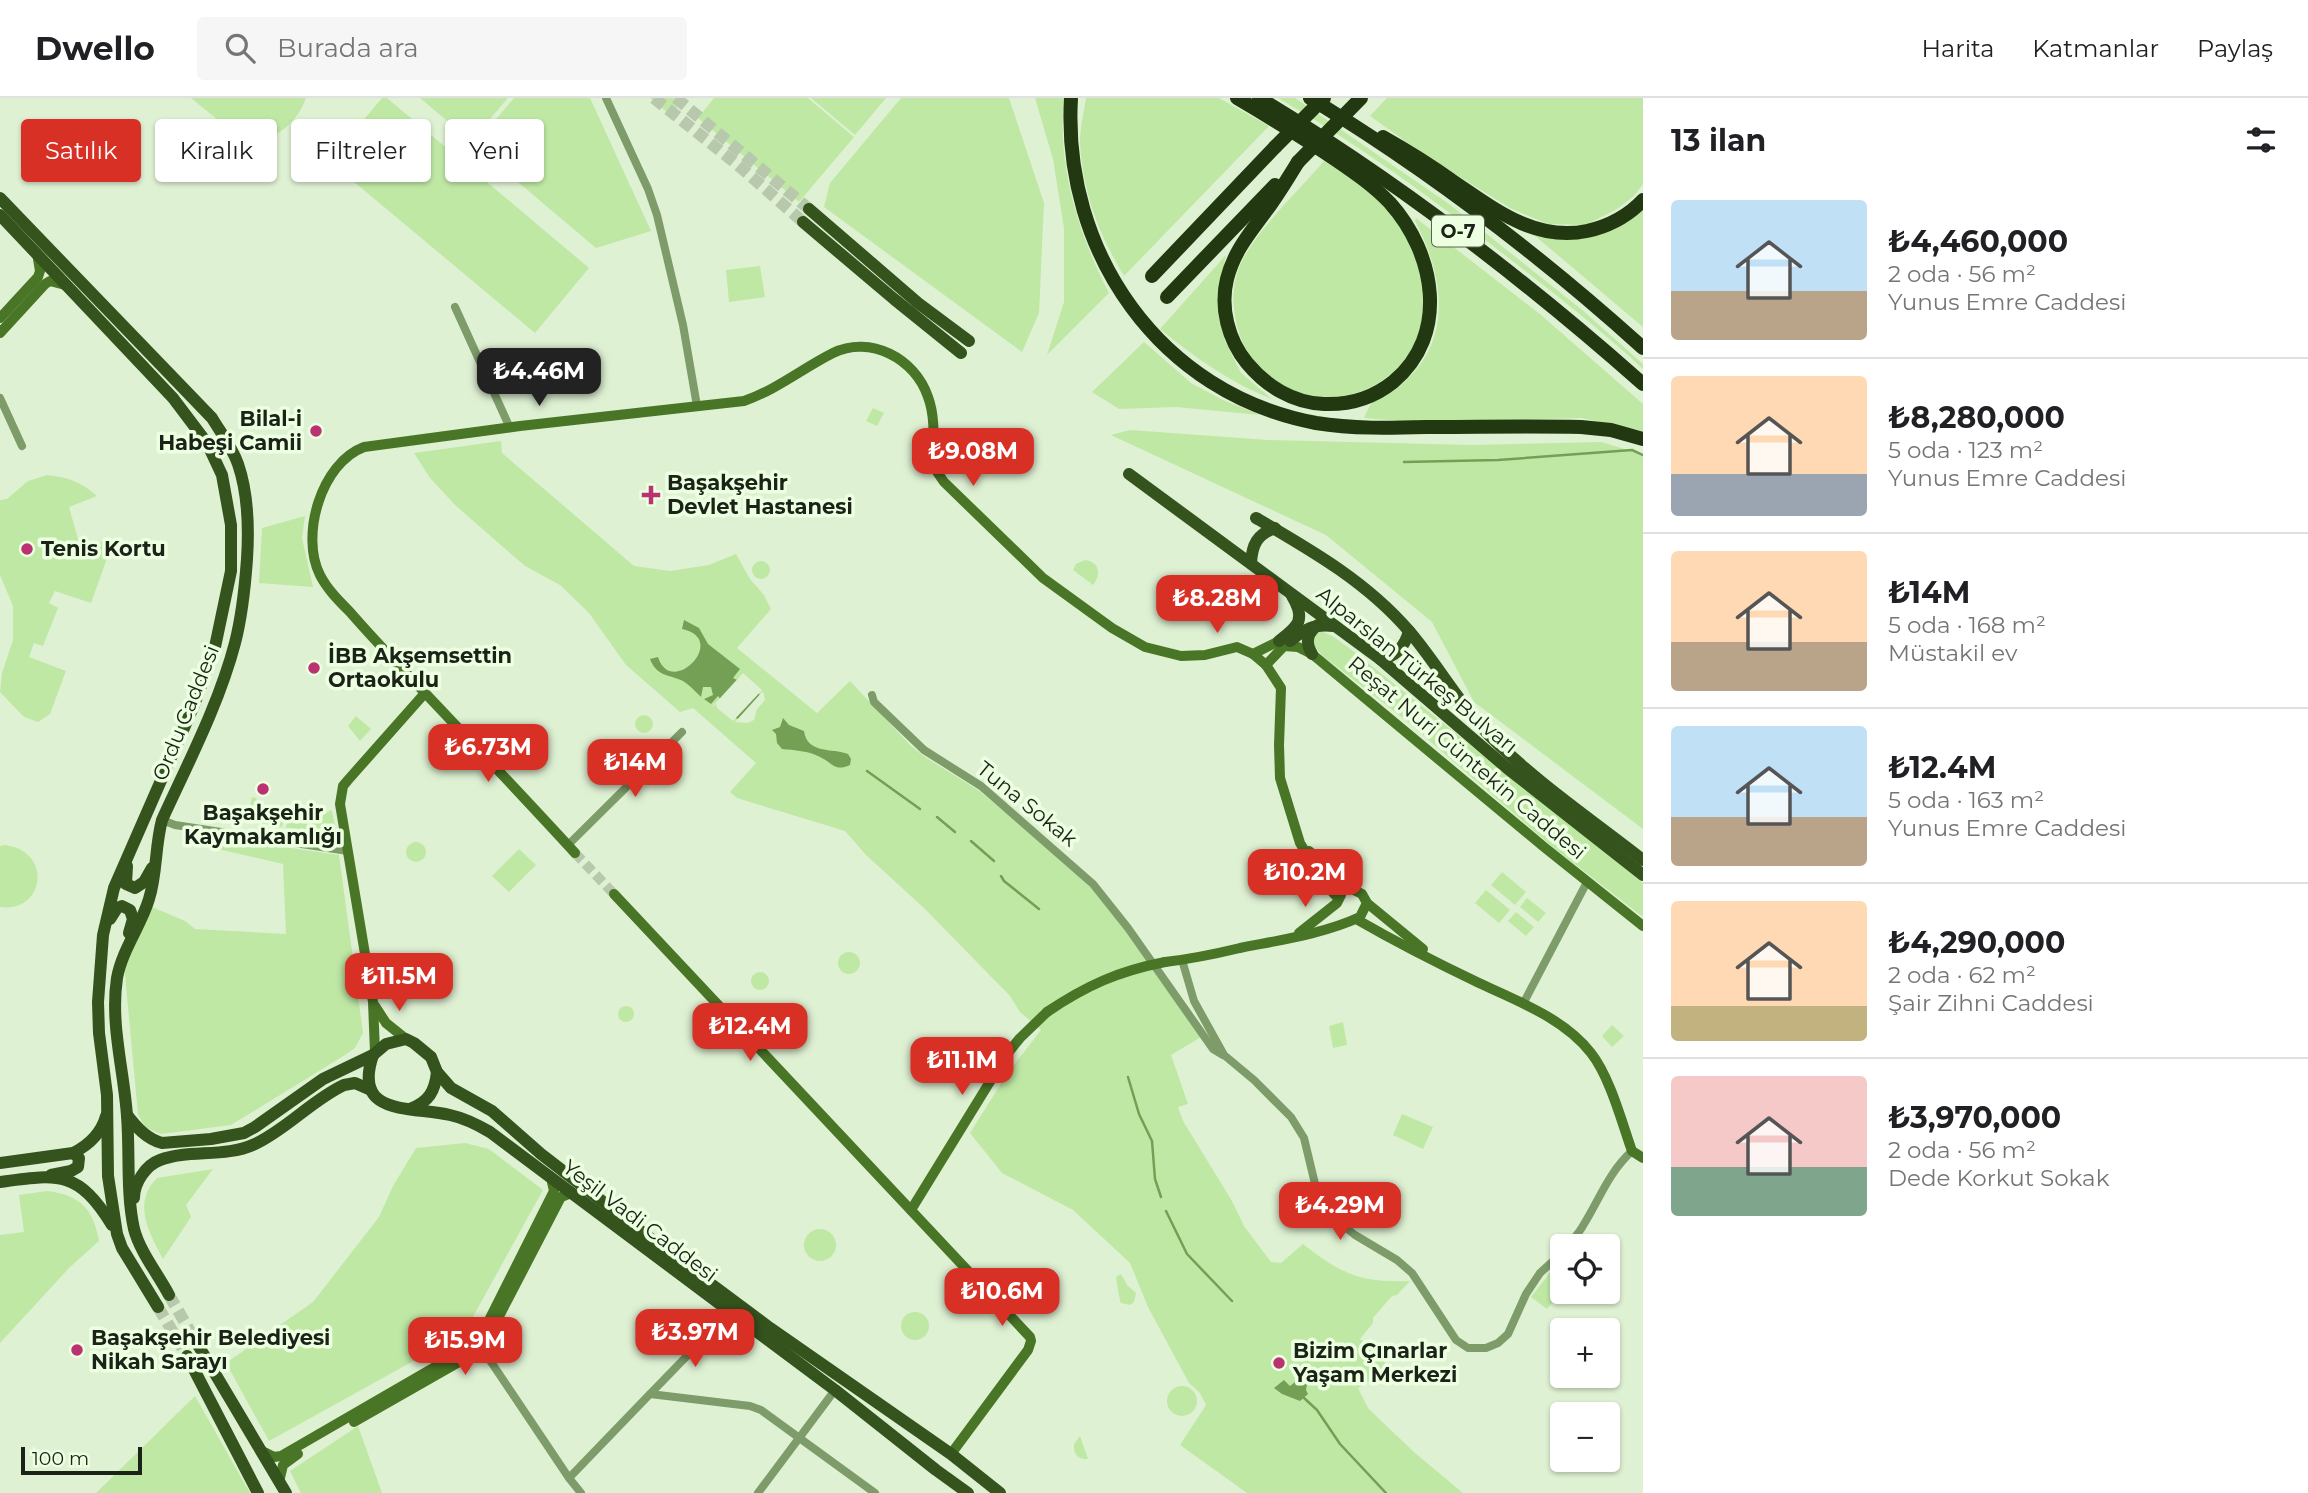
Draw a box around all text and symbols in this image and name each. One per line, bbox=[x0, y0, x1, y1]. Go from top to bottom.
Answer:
search box bbox=[197, 17, 687, 80]
text: Dwello bbox=[35, 28, 155, 68]
icon: search bbox=[221, 29, 259, 67]
text: Burada ara bbox=[277, 32, 419, 64]
text: Harita bbox=[1922, 34, 1994, 63]
text: Katmanlar bbox=[2032, 34, 2159, 63]
text: Paylaş bbox=[2197, 34, 2273, 63]
chip: Satılık bbox=[21, 119, 141, 182]
chip: Kiralık bbox=[155, 119, 277, 182]
chip: Filtreler bbox=[291, 119, 431, 182]
chip: Yeni bbox=[445, 119, 544, 182]
icon: filters bbox=[2242, 121, 2280, 159]
text: 13 ilan bbox=[1671, 122, 1766, 159]
road number: O-7 bbox=[1432, 216, 1484, 246]
text: ₺4,460,000 bbox=[1888, 223, 2068, 260]
icon: home bbox=[1727, 228, 1811, 312]
text: 2 oda · 56 m² bbox=[1888, 260, 2036, 288]
text: Yunus Emre Caddesi bbox=[1888, 288, 2126, 316]
pin: ₺4.46M bbox=[482, 348, 596, 408]
text: ₺4.46M bbox=[493, 357, 585, 385]
text: ₺8,280,000 bbox=[1888, 399, 2065, 436]
icon: home bbox=[1727, 404, 1811, 488]
place label: Bilal-i Habeşi Camii bbox=[158, 406, 302, 455]
marker: Bilal-i Habeşi Camii bbox=[308, 423, 324, 439]
pin: ₺9.08M bbox=[916, 428, 1030, 488]
text: 5 oda · 123 m² bbox=[1888, 436, 2043, 464]
text: ₺9.08M bbox=[928, 437, 1018, 465]
text: Yunus Emre Caddesi bbox=[1888, 464, 2126, 492]
place label: Başakşehir Devlet Hastanesi bbox=[667, 470, 853, 519]
marker: Başakşehir Devlet Hastanesi bbox=[641, 485, 661, 505]
place label: Tenis Kortu bbox=[41, 536, 166, 561]
marker: Tenis Kortu bbox=[19, 541, 35, 557]
text: ₺14M bbox=[1888, 574, 1970, 611]
pin: ₺8.28M bbox=[1160, 575, 1274, 635]
icon: home bbox=[1727, 579, 1811, 663]
street label: Alparslan Türkeş Bulvarı bbox=[1312, 581, 1523, 758]
text: ₺8.28M bbox=[1172, 584, 1262, 612]
text: 5 oda · 168 m² bbox=[1888, 611, 2046, 639]
text: Müstakil ev bbox=[1888, 639, 2017, 667]
street label: Ordu Caddesi bbox=[147, 641, 224, 784]
place label: İBB Akşemsettin Ortaokulu bbox=[328, 642, 512, 692]
street label: Reşat Nuri Güntekin Caddesi bbox=[1343, 651, 1591, 864]
marker: İBB Akşemsettin Ortaokulu bbox=[306, 660, 322, 676]
pin: ₺6.73M bbox=[431, 724, 545, 784]
text: ₺6.73M bbox=[444, 733, 532, 761]
pin: ₺14M bbox=[594, 740, 676, 799]
text: ₺14M bbox=[603, 748, 667, 776]
text: ₺12.4M bbox=[1888, 749, 1996, 786]
icon: home bbox=[1727, 754, 1811, 838]
street label: Tuna Sokak bbox=[972, 756, 1083, 852]
marker: Başakşehir Kaymakamlığı bbox=[255, 781, 271, 797]
text: 5 oda · 163 m² bbox=[1888, 786, 2044, 814]
place label: Başakşehir Kaymakamlığı bbox=[184, 800, 342, 849]
text: Yunus Emre Caddesi bbox=[1888, 814, 2126, 842]
pin: ₺10.2M bbox=[1248, 850, 1362, 909]
text: ₺10.2M bbox=[1264, 858, 1346, 886]
text: ₺4,290,000 bbox=[1888, 924, 2065, 961]
icon: home bbox=[1727, 929, 1811, 1013]
pin: ₺11.5M bbox=[342, 954, 456, 1013]
text: 2 oda · 62 m² bbox=[1888, 961, 2036, 989]
text: ₺11.5M bbox=[361, 962, 437, 990]
text: Şair Zihni Caddesi bbox=[1888, 989, 2094, 1017]
pin: ₺12.4M bbox=[693, 1004, 807, 1063]
text: ₺12.4M bbox=[708, 1012, 792, 1040]
pin: ₺11.1M bbox=[905, 1038, 1019, 1097]
text: ₺11.1M bbox=[926, 1046, 998, 1074]
text: ₺3,970,000 bbox=[1888, 1099, 2061, 1136]
icon: home bbox=[1727, 1104, 1811, 1188]
text: 2 oda · 56 m² bbox=[1888, 1136, 2036, 1164]
street label: Yeşil Vadi Caddesi bbox=[558, 1154, 723, 1287]
text: Dede Korkut Sokak bbox=[1888, 1164, 2109, 1192]
pin: ₺4.29M bbox=[1283, 1182, 1397, 1242]
text: ₺4.29M bbox=[1295, 1191, 1385, 1219]
map controls bbox=[1550, 1234, 1620, 1472]
button: locate bbox=[1550, 1234, 1620, 1304]
pin: ₺10.6M bbox=[945, 1268, 1059, 1328]
text: ₺10.6M bbox=[960, 1277, 1044, 1305]
pin: ₺3.97M bbox=[638, 1310, 752, 1369]
pin: ₺15.9M bbox=[408, 1318, 522, 1377]
text: ₺3.97M bbox=[651, 1318, 739, 1346]
button: + bbox=[1550, 1318, 1620, 1388]
place label: Başakşehir Belediyesi Nikah Sarayı bbox=[91, 1325, 330, 1374]
text: ₺15.9M bbox=[424, 1326, 506, 1354]
place label: Bizim Çınarlar Yaşam Merkezi bbox=[1292, 1338, 1457, 1387]
marker: Başakşehir Belediyesi Nikah Sarayı bbox=[69, 1342, 85, 1358]
marker: Bizim Çınarlar Yaşam Merkezi bbox=[1271, 1355, 1287, 1371]
button: − bbox=[1550, 1402, 1620, 1472]
scale bar bbox=[21, 1444, 142, 1476]
text: 100 m bbox=[32, 1447, 89, 1470]

